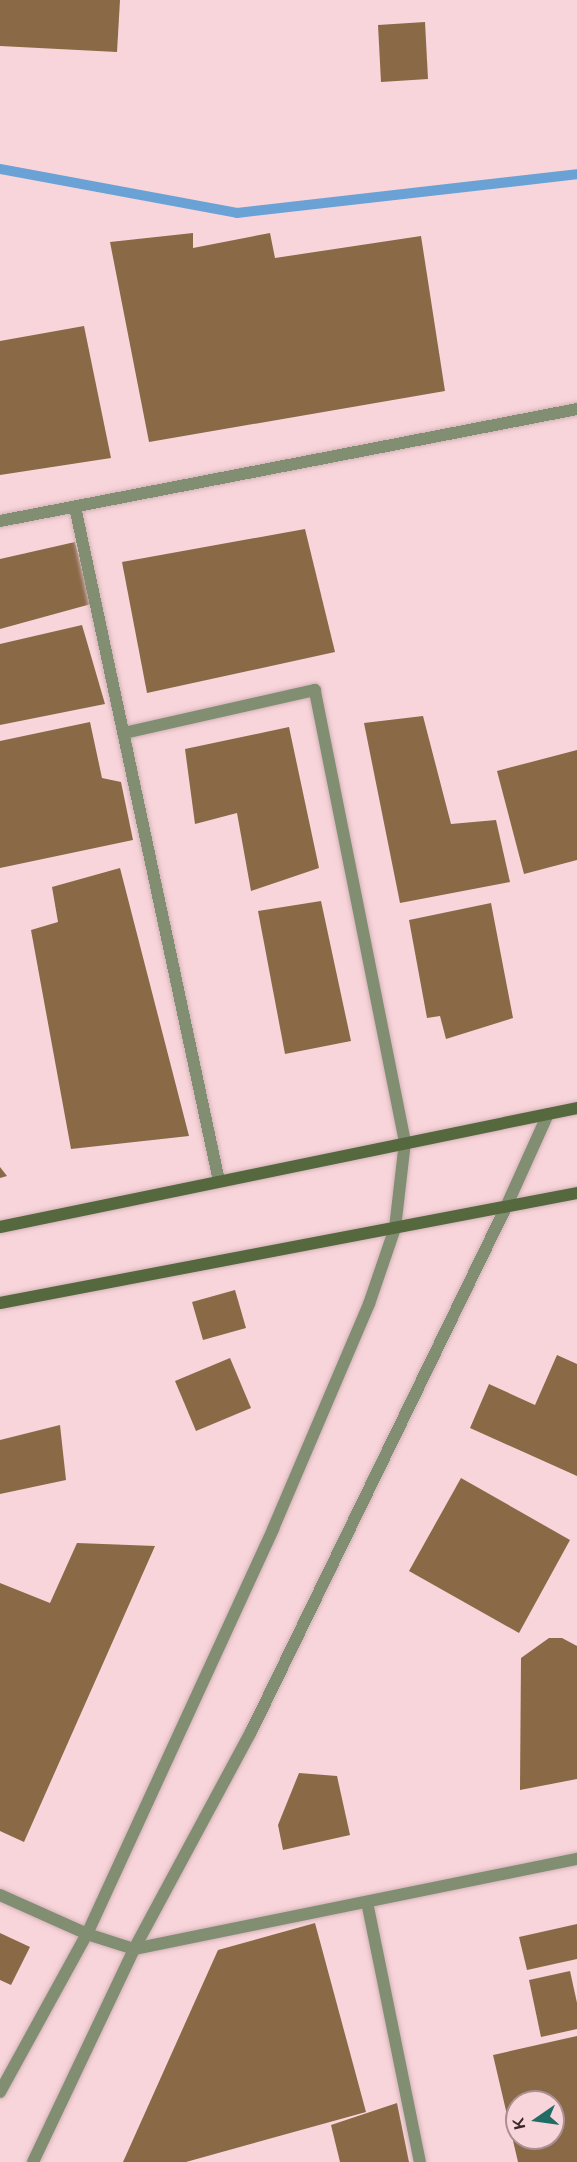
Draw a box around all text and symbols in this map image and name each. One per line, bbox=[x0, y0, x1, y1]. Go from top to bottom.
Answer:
north arrow bbox=[505, 2090, 565, 2150]
text: K bbox=[509, 2116, 529, 2131]

